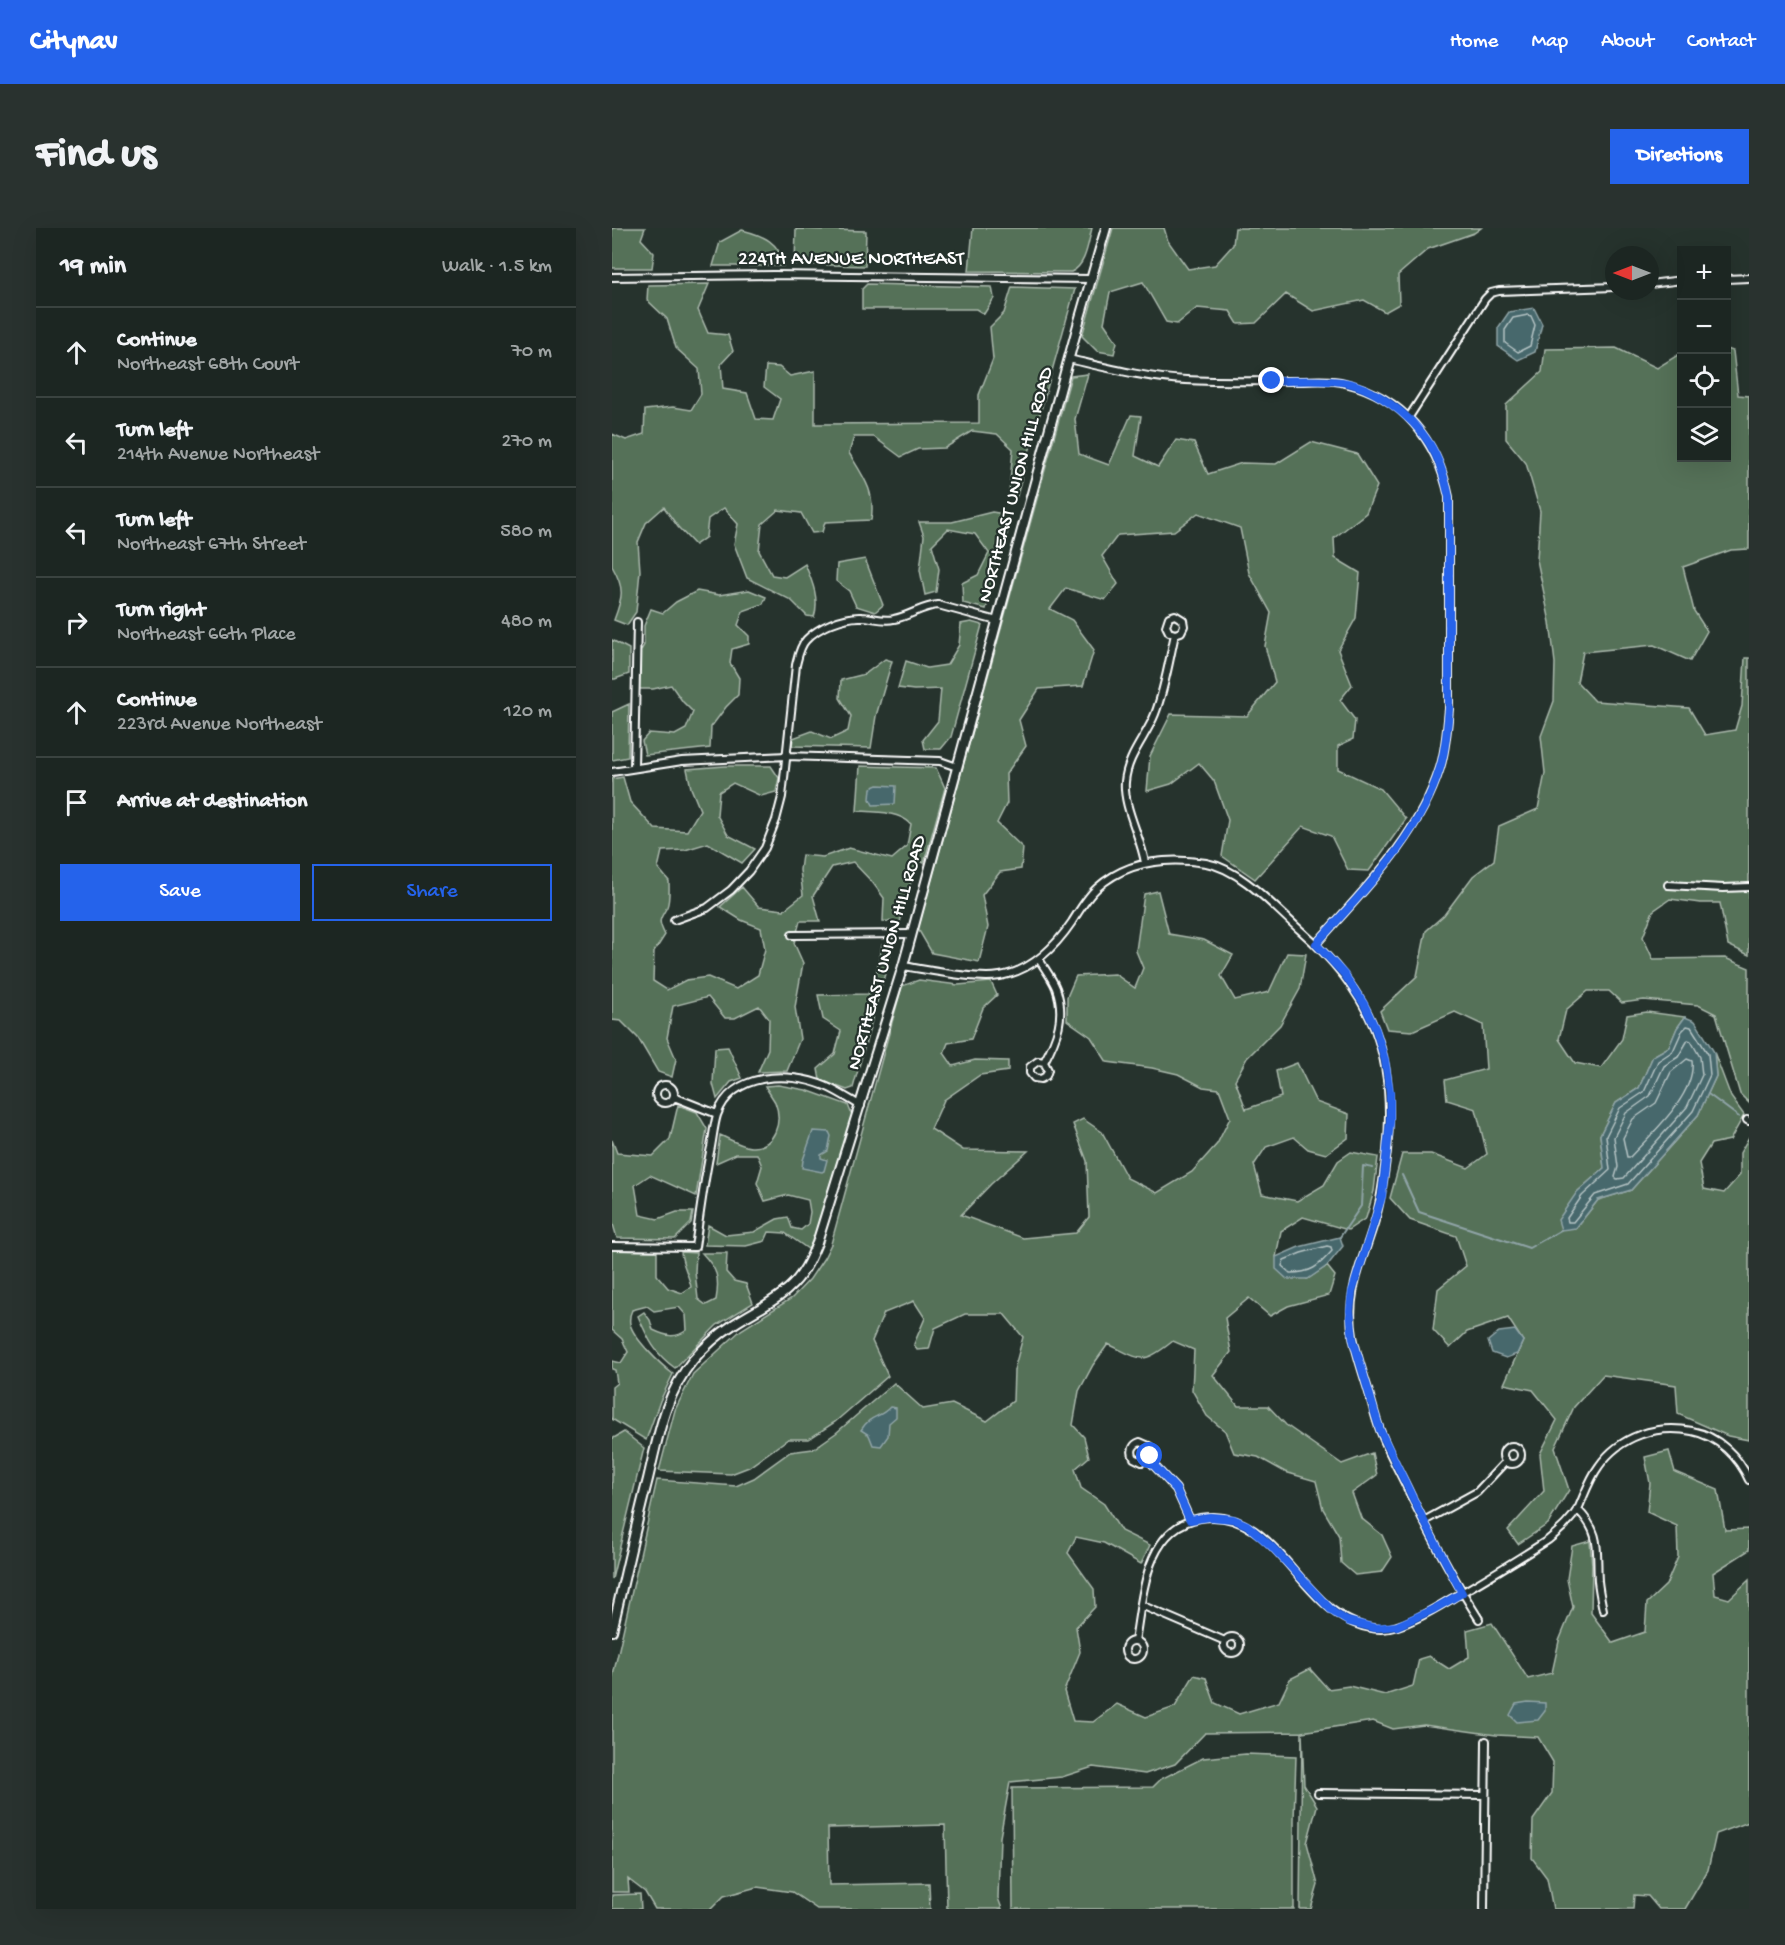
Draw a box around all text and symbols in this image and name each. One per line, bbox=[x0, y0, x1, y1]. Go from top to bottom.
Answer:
text: Citynav bbox=[30, 26, 118, 59]
text: Home bbox=[1450, 30, 1498, 55]
text: Map bbox=[1531, 30, 1568, 55]
text: About bbox=[1601, 30, 1654, 55]
text: Contact bbox=[1687, 30, 1755, 55]
button: Directions bbox=[1610, 129, 1749, 184]
text: Find us bbox=[36, 132, 156, 181]
north arrow bbox=[1605, 246, 1659, 300]
map controls bbox=[1677, 246, 1731, 462]
button: + bbox=[1677, 246, 1731, 300]
street label: 224TH AVENUE NORTHEAST bbox=[738, 249, 965, 272]
text: 19 min bbox=[60, 252, 126, 283]
text: Walk · 1.5 km bbox=[442, 256, 552, 279]
button: − bbox=[1677, 300, 1731, 354]
text: Continue bbox=[117, 328, 197, 354]
icon: ahead bbox=[60, 336, 93, 369]
text: 70 m bbox=[511, 341, 552, 364]
text: Northeast 68th Court bbox=[117, 354, 299, 377]
button: locate bbox=[1677, 354, 1731, 408]
street label: NORTHEAST UNION HILL ROAD bbox=[974, 364, 1060, 605]
route end bbox=[1258, 367, 1284, 393]
button: layers bbox=[1677, 408, 1731, 462]
text: Turn left bbox=[117, 418, 191, 444]
icon: left bbox=[60, 426, 93, 459]
text: 270 m bbox=[502, 431, 552, 454]
text: 214th Avenue Northeast bbox=[117, 444, 319, 467]
text: Turn left bbox=[117, 508, 191, 534]
icon: left bbox=[60, 516, 93, 549]
text: 580 m bbox=[500, 521, 552, 544]
text: Northeast 67th Street bbox=[117, 534, 306, 557]
text: Turn right bbox=[117, 598, 205, 624]
icon: right bbox=[60, 606, 93, 639]
text: 480 m bbox=[501, 611, 552, 634]
text: Northeast 66th Place bbox=[117, 624, 296, 647]
text: Continue bbox=[117, 688, 197, 714]
icon: ahead bbox=[60, 696, 93, 729]
text: 120 m bbox=[504, 701, 552, 724]
text: 223rd Avenue Northeast bbox=[117, 714, 322, 737]
icon: arrive bbox=[60, 786, 93, 819]
text: Arrive at destination bbox=[117, 789, 307, 815]
street label: NORTHEAST UNION HILL ROAD bbox=[843, 832, 933, 1073]
button: Save bbox=[60, 864, 300, 921]
button: Share bbox=[312, 864, 552, 921]
route start bbox=[1136, 1442, 1162, 1468]

